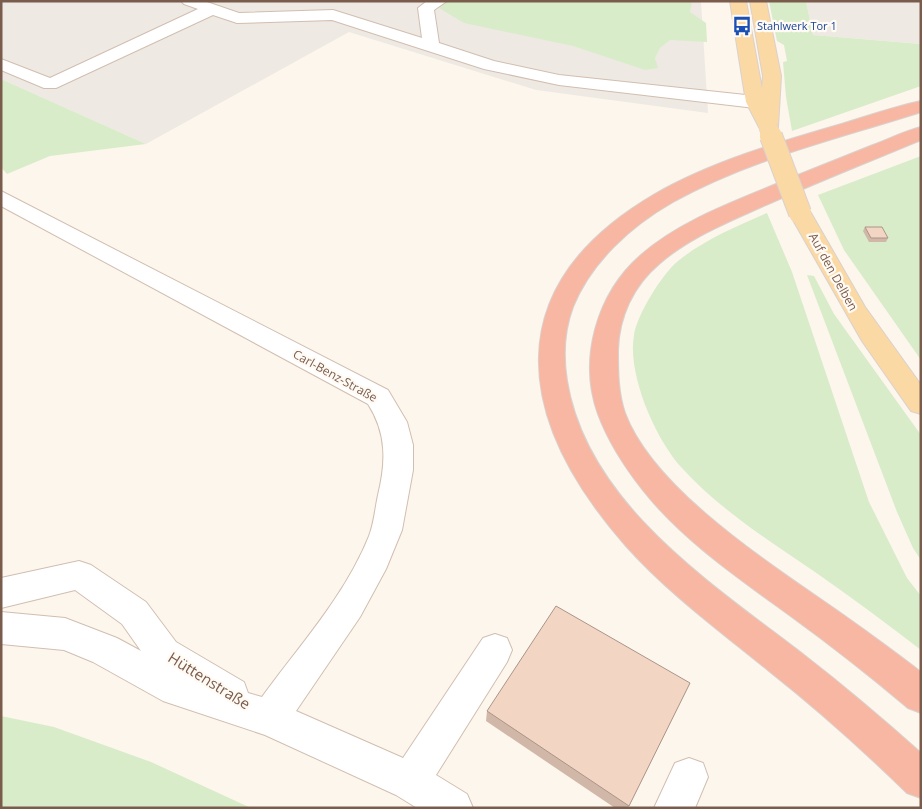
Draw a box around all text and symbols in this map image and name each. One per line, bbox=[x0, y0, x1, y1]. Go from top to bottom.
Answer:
bus stop icon: Stahlwerk Tor 1 bbox=[731, 15, 753, 37]
place label: Stahlwerk Tor 1 bbox=[757, 18, 837, 33]
street label: Auf den Delben bbox=[805, 230, 862, 314]
street label: Carl-Benz-Straße bbox=[290, 345, 381, 406]
street label: Hüttenstraße bbox=[165, 647, 254, 713]

